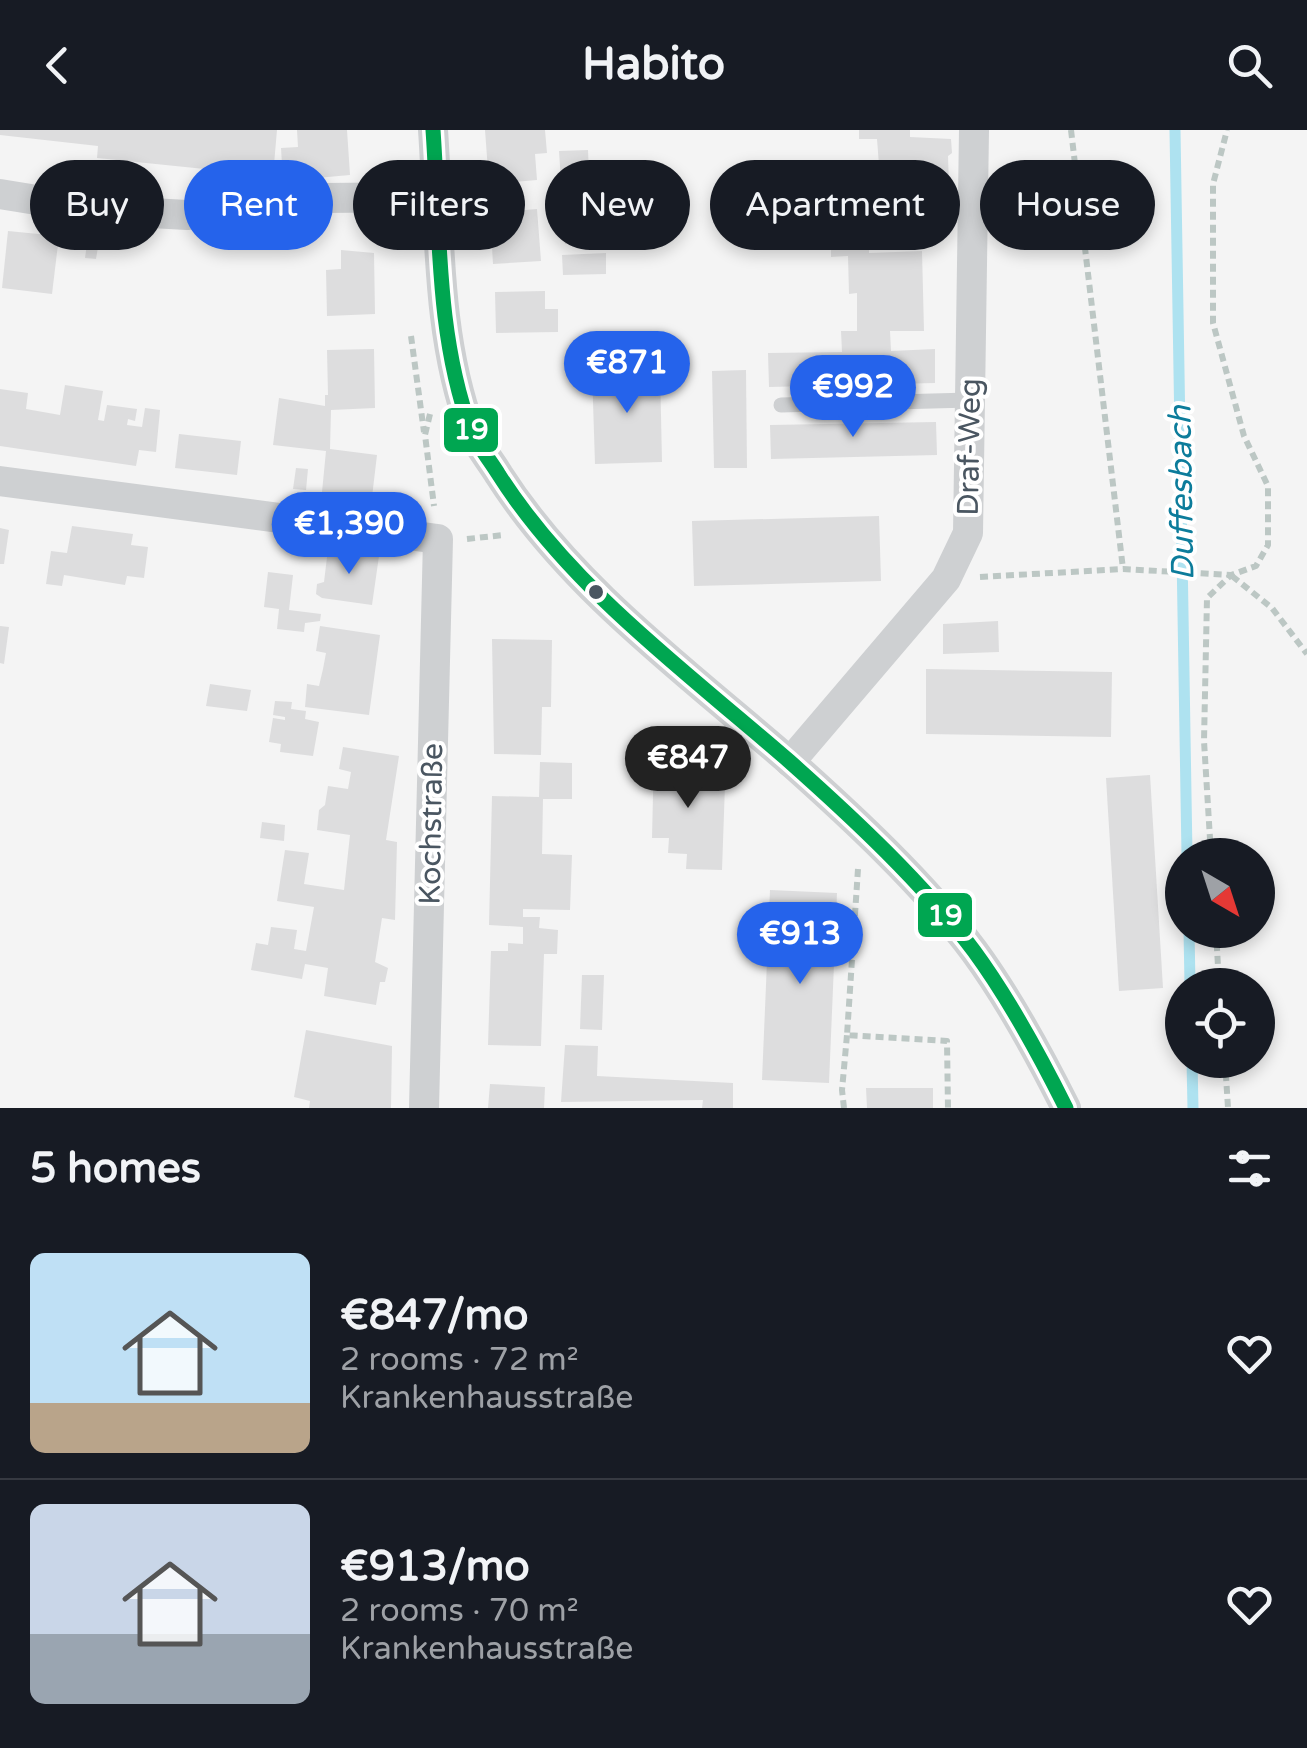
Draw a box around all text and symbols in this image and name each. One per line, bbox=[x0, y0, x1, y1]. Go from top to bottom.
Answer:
icon: back bbox=[30, 38, 85, 93]
text: Habito bbox=[582, 38, 725, 92]
icon: search bbox=[1222, 38, 1277, 93]
chip: Buy bbox=[30, 160, 164, 250]
chip: Rent bbox=[184, 160, 333, 250]
chip: Filters bbox=[353, 160, 525, 250]
chip: New bbox=[545, 160, 690, 250]
chip: Apartment bbox=[710, 160, 960, 250]
chip: House bbox=[980, 160, 1155, 250]
pin: €871 bbox=[568, 331, 686, 416]
text: €871 bbox=[586, 344, 668, 382]
pin: €992 bbox=[794, 355, 912, 440]
text: €992 bbox=[812, 368, 894, 406]
street label: Draf-Weg bbox=[950, 378, 989, 516]
water label: Duffesbach bbox=[1161, 404, 1203, 581]
line badge: 19 bbox=[442, 406, 500, 454]
text: 19 bbox=[453, 413, 489, 447]
pin: €1,390 bbox=[268, 492, 430, 577]
text: €1,390 bbox=[294, 505, 404, 543]
unlabelled marker bbox=[586, 582, 606, 602]
pin: €847 bbox=[629, 726, 747, 811]
text: €847 bbox=[647, 739, 729, 777]
street label: Kochstraße bbox=[412, 743, 451, 905]
north arrow bbox=[1165, 838, 1275, 948]
map controls bbox=[1165, 838, 1275, 1078]
line badge: 19 bbox=[916, 891, 974, 939]
text: 19 bbox=[927, 899, 963, 933]
pin: €913 bbox=[741, 902, 859, 987]
text: €913 bbox=[759, 915, 841, 953]
button: locate bbox=[1165, 968, 1275, 1078]
icon: filters bbox=[1222, 1141, 1277, 1196]
text: 5 homes bbox=[30, 1143, 201, 1194]
text: €847/mo bbox=[340, 1290, 529, 1341]
icon: home bbox=[110, 1293, 230, 1413]
icon: heart bbox=[1222, 1326, 1277, 1381]
text: 2 rooms · 72 m² bbox=[340, 1341, 579, 1379]
text: Krankenhausstraße bbox=[340, 1379, 633, 1417]
text: €913/mo bbox=[340, 1541, 530, 1592]
icon: home bbox=[110, 1544, 230, 1664]
icon: heart bbox=[1222, 1577, 1277, 1632]
text: 2 rooms · 70 m² bbox=[340, 1592, 579, 1630]
text: Krankenhausstraße bbox=[340, 1630, 633, 1668]

